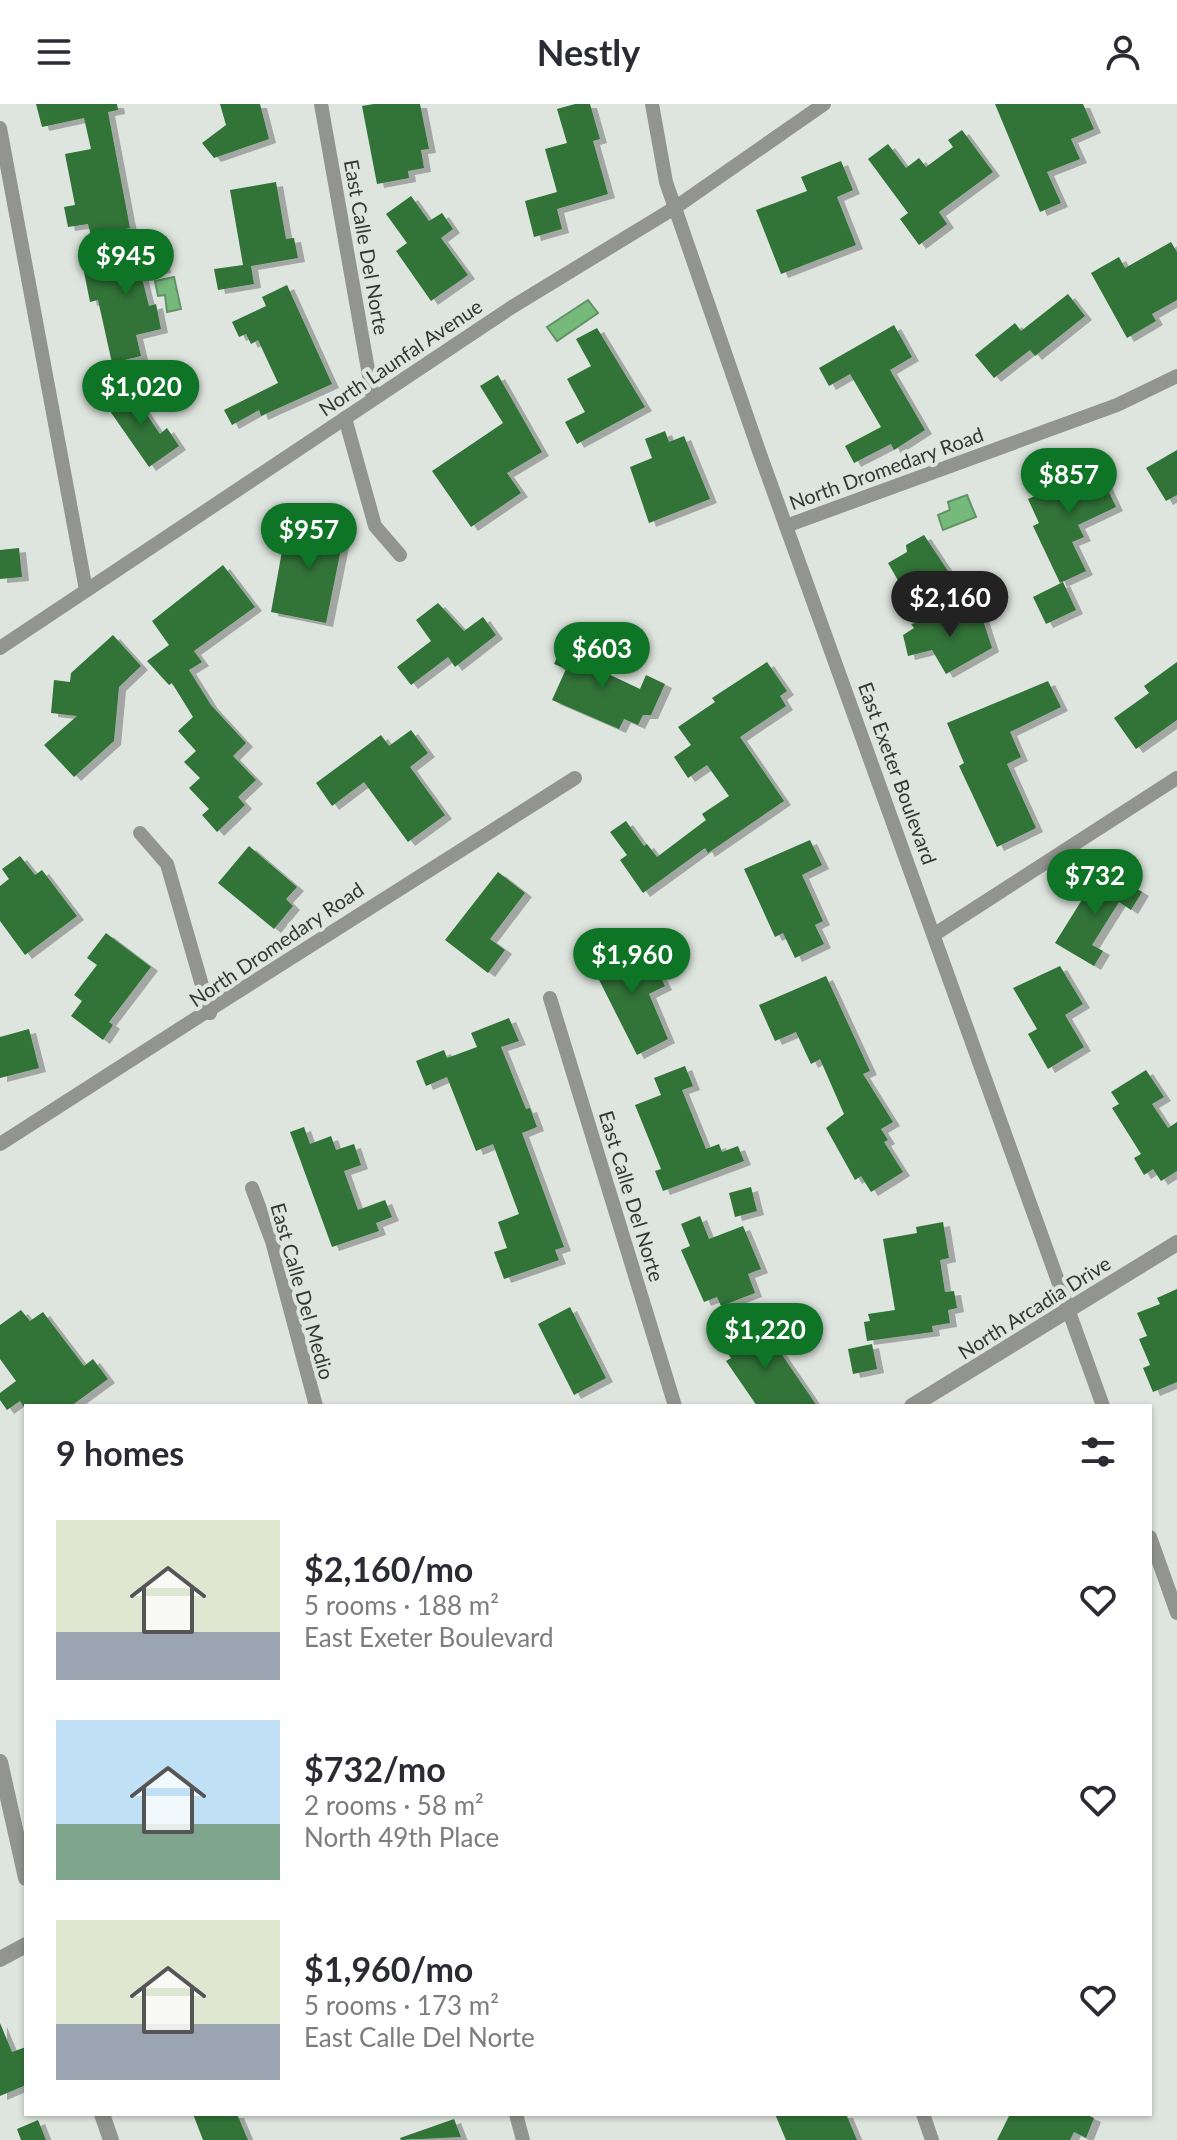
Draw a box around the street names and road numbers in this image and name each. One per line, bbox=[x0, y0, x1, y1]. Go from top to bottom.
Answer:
street label: East Calle Del Norte bbox=[340, 158, 394, 336]
street label: North Launfal Avenue bbox=[314, 293, 486, 421]
street label: North Dromedary Road bbox=[786, 422, 986, 514]
street label: East Exeter Boulevard bbox=[854, 679, 942, 867]
street label: North Dromedary Road bbox=[184, 877, 368, 1011]
street label: East Calle Del Norte bbox=[595, 1108, 669, 1284]
street label: East Calle Del Medio bbox=[266, 1200, 340, 1382]
street label: North Arcadia Drive bbox=[953, 1250, 1115, 1364]

